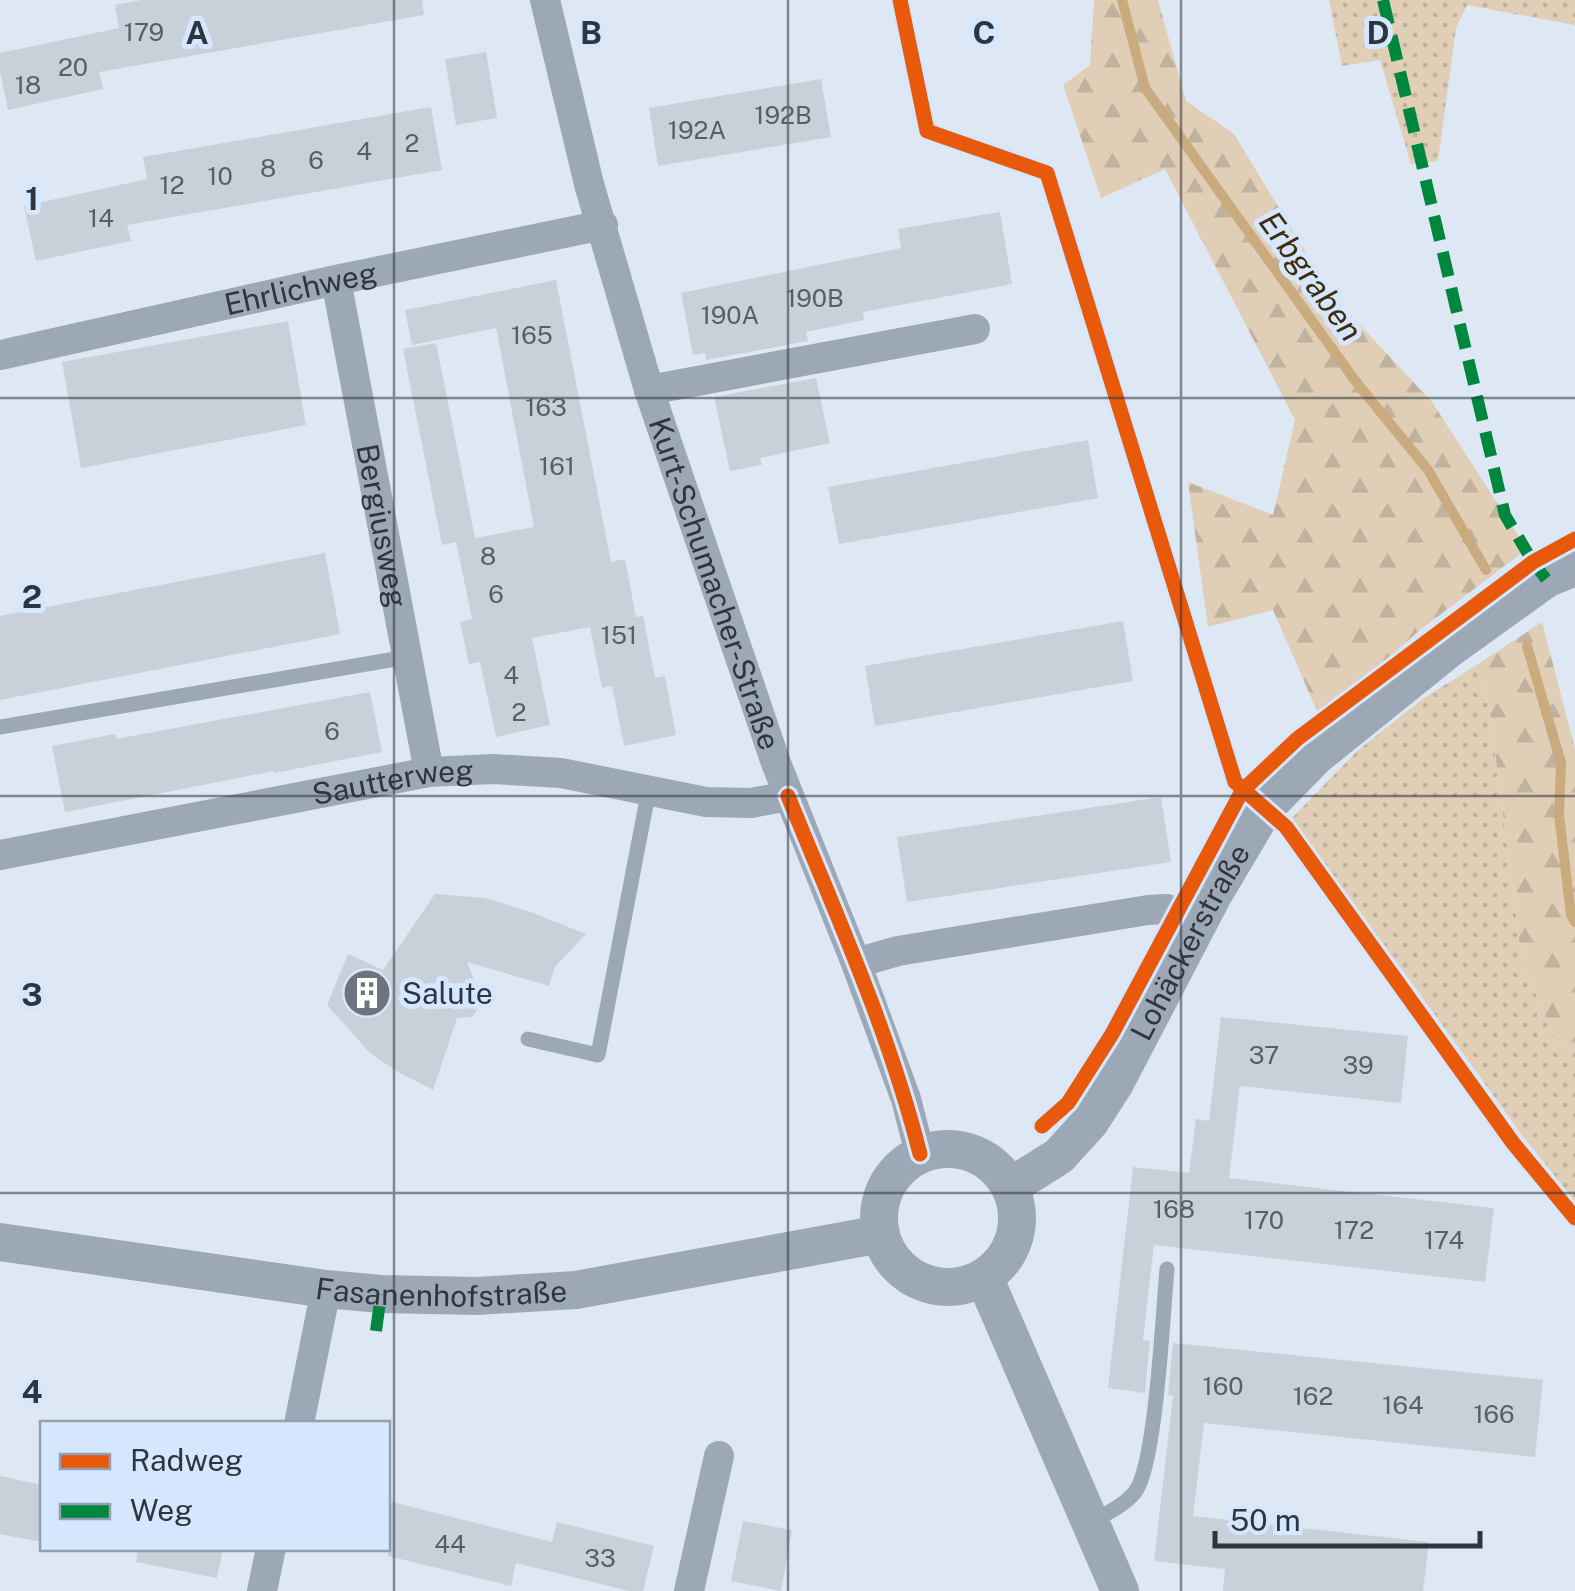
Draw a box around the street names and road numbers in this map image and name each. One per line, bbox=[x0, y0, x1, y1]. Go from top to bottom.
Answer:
street label: Ehrlichweg bbox=[221, 254, 380, 322]
street label: Kurt-Schumacher-Straße bbox=[642, 412, 788, 754]
street label: Bergiusweg bbox=[349, 441, 416, 610]
street label: Sautterweg bbox=[309, 752, 475, 812]
street label: Lohäckerstraße bbox=[1123, 837, 1257, 1046]
street label: Fasanenhofstraße bbox=[313, 1270, 568, 1314]

